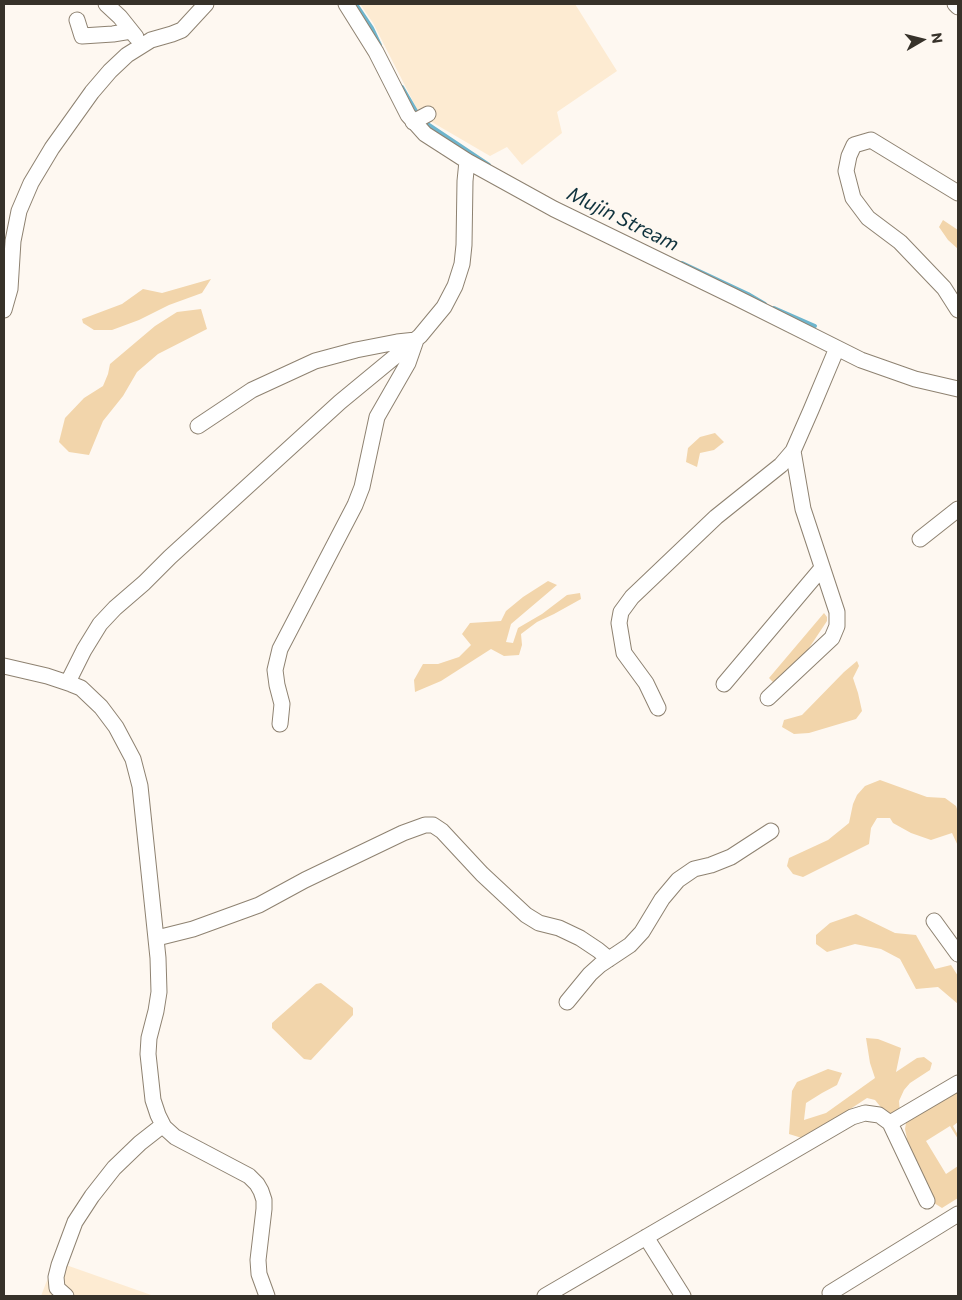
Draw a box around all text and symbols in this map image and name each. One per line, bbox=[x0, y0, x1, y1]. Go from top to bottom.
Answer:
north arrow bbox=[897, 15, 947, 65]
text: N bbox=[928, 31, 946, 44]
water label: Mujin Stream bbox=[563, 182, 683, 256]

